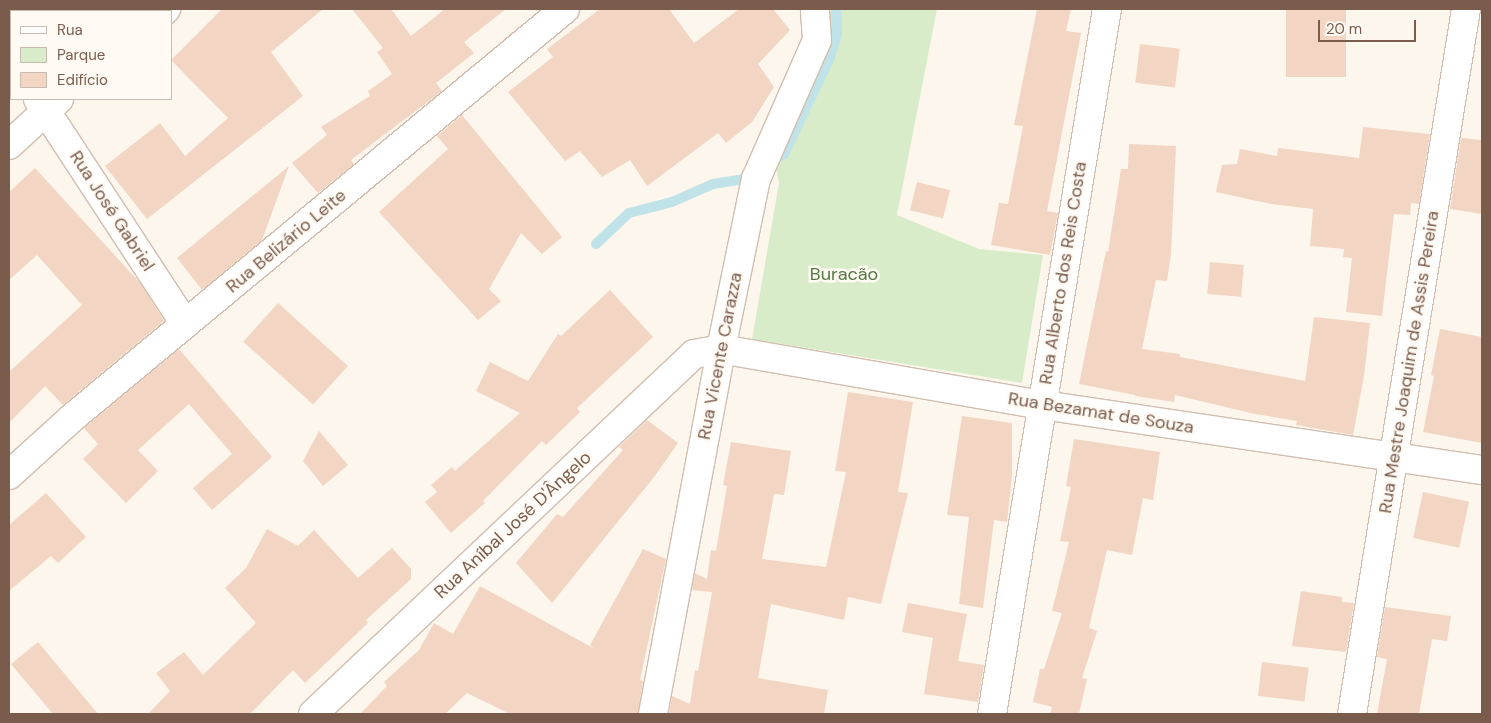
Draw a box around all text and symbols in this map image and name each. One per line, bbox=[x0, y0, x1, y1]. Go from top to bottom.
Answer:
legend bbox=[10, 10, 172, 100]
scale bar bbox=[1321, 10, 1418, 42]
text: 20 m bbox=[1326, 19, 1362, 39]
text: Rua bbox=[57, 20, 83, 40]
text: Parque bbox=[57, 45, 105, 65]
text: Edifício bbox=[57, 70, 108, 90]
street label: Rua José Gabriel bbox=[65, 147, 159, 275]
street label: Rua Alberto dos Reis Costa bbox=[1035, 160, 1091, 386]
street label: Rua Belizário Leite bbox=[222, 184, 350, 298]
street label: Rua Mestre Joaquim de Assis Pereira bbox=[1374, 209, 1444, 515]
park label: Buracão bbox=[810, 263, 878, 285]
street label: Rua Vicente Carazza bbox=[693, 270, 747, 442]
street label: Rua Bezamat de Souza bbox=[1007, 388, 1195, 438]
street label: Rua Aníbal José D'Ângelo bbox=[430, 447, 596, 603]

